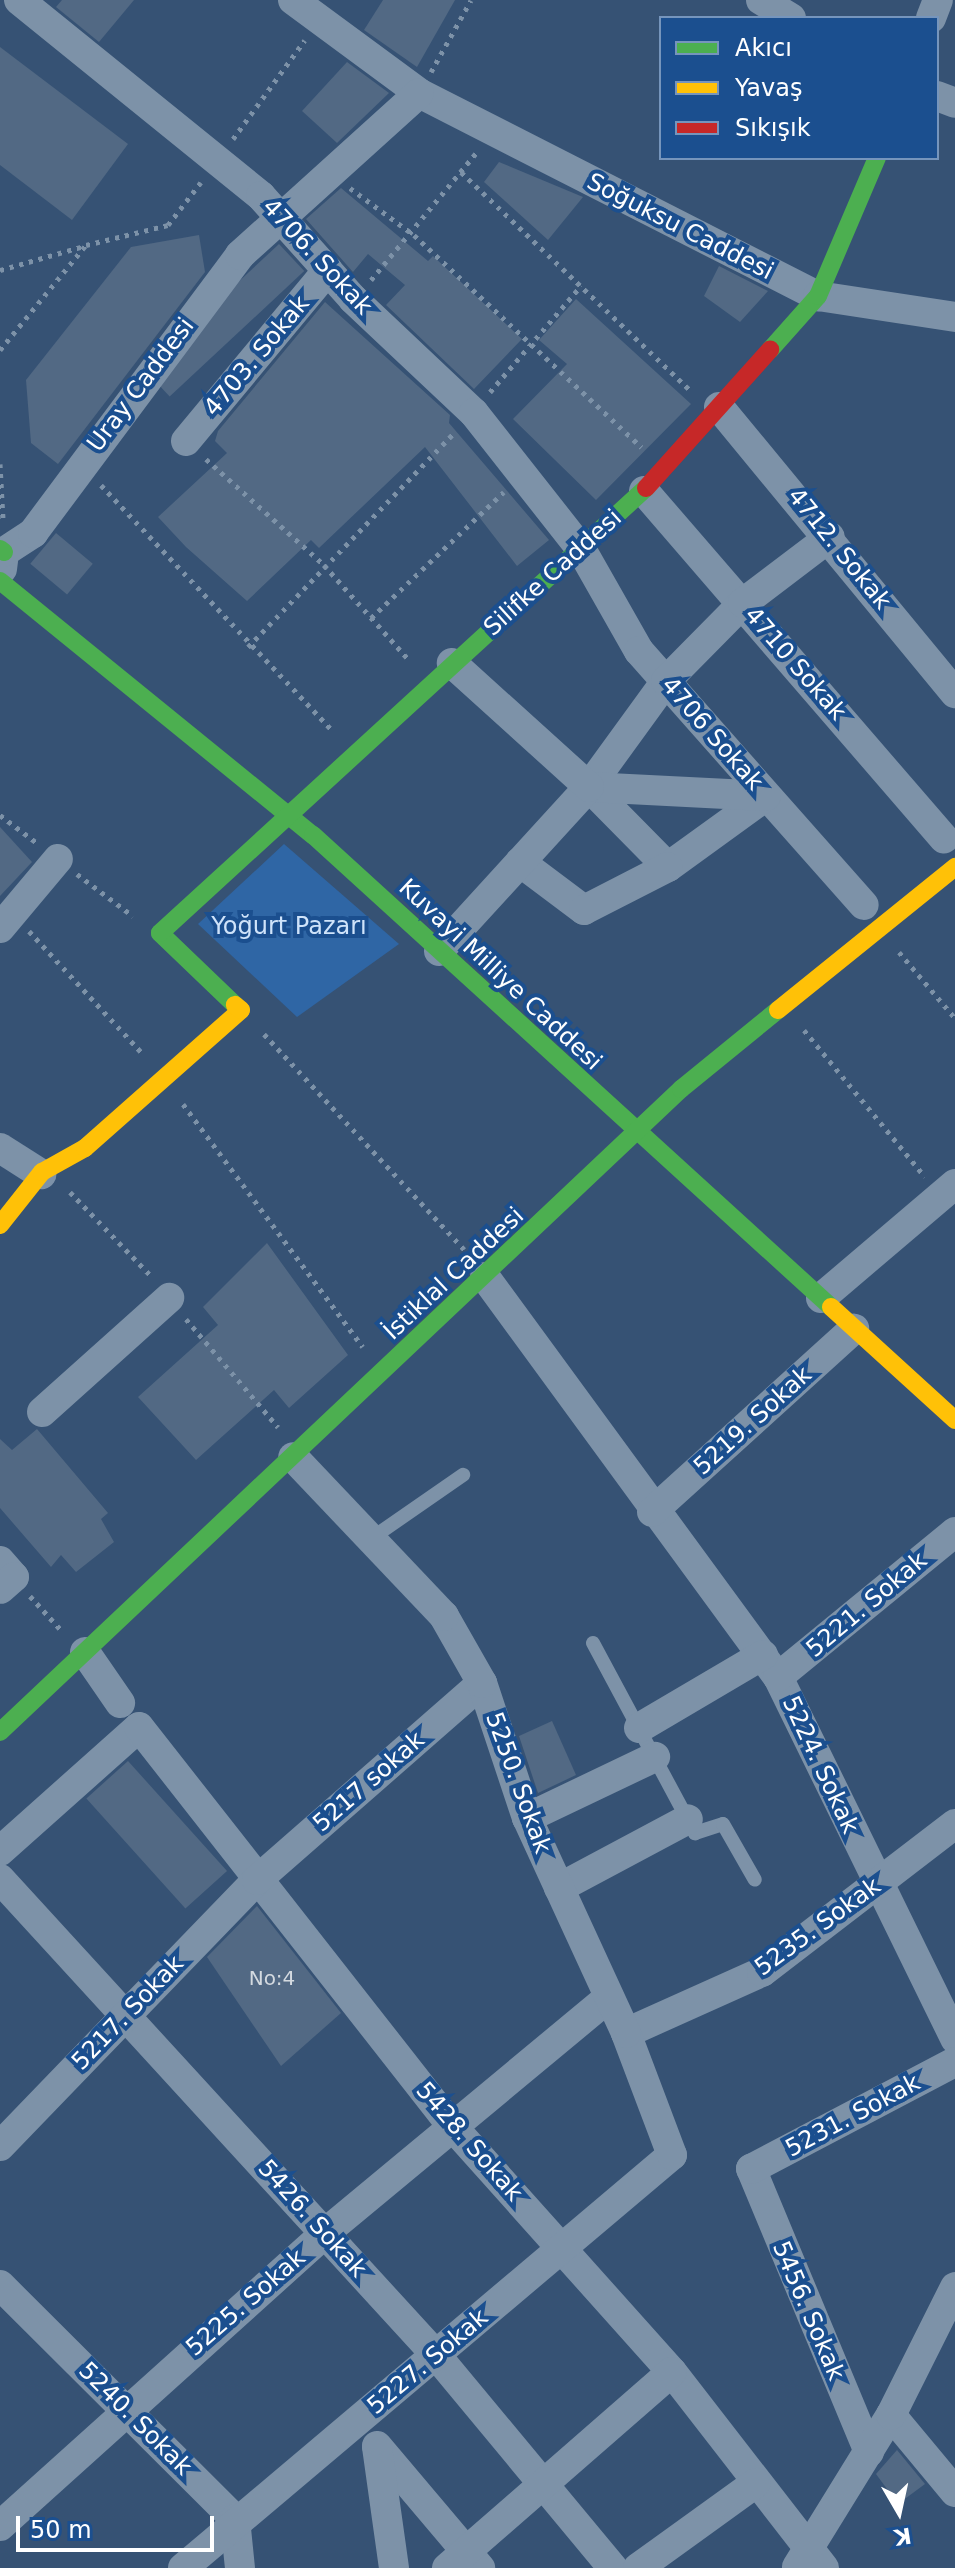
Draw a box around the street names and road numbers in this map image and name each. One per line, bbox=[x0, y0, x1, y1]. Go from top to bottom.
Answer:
street label: Soğuksu Caddesi bbox=[582, 168, 778, 286]
street label: 4706. Sokak bbox=[256, 193, 378, 321]
street label: 4703. Sokak bbox=[198, 290, 316, 422]
street label: Uray Caddesi bbox=[81, 313, 201, 457]
street label: 4712. Sokak bbox=[781, 482, 897, 616]
street label: Silifke Caddesi bbox=[478, 504, 628, 642]
street label: 4710 Sokak bbox=[738, 601, 852, 727]
street label: 4706 Sokak bbox=[655, 671, 769, 797]
street label: Kuvayi Milliye Caddesi bbox=[393, 873, 607, 1077]
street label: İstiklal Caddesi bbox=[378, 1202, 530, 1346]
street label: 5219. Sokak bbox=[688, 1361, 818, 1481]
street label: 5221. Sokak bbox=[801, 1546, 933, 1664]
street label: 5224. Sokak bbox=[776, 1692, 864, 1838]
street label: 5250. Sokak bbox=[479, 1708, 557, 1858]
street label: 5217 sokak bbox=[307, 1726, 431, 1838]
street label: 5235. Sokak bbox=[750, 1872, 886, 1982]
street label: 5217. Sokak bbox=[66, 1950, 190, 2076]
street label: 5231. Sokak bbox=[781, 2068, 925, 2164]
street label: 5428. Sokak bbox=[409, 2077, 529, 2207]
street label: 5426. Sokak bbox=[252, 2154, 372, 2284]
street label: 5456. Sokak bbox=[766, 2237, 850, 2385]
street label: 5225. Sokak bbox=[181, 2243, 311, 2363]
street label: 5227. Sokak bbox=[362, 2303, 494, 2421]
street label: 5240. Sokak bbox=[72, 2356, 198, 2482]

